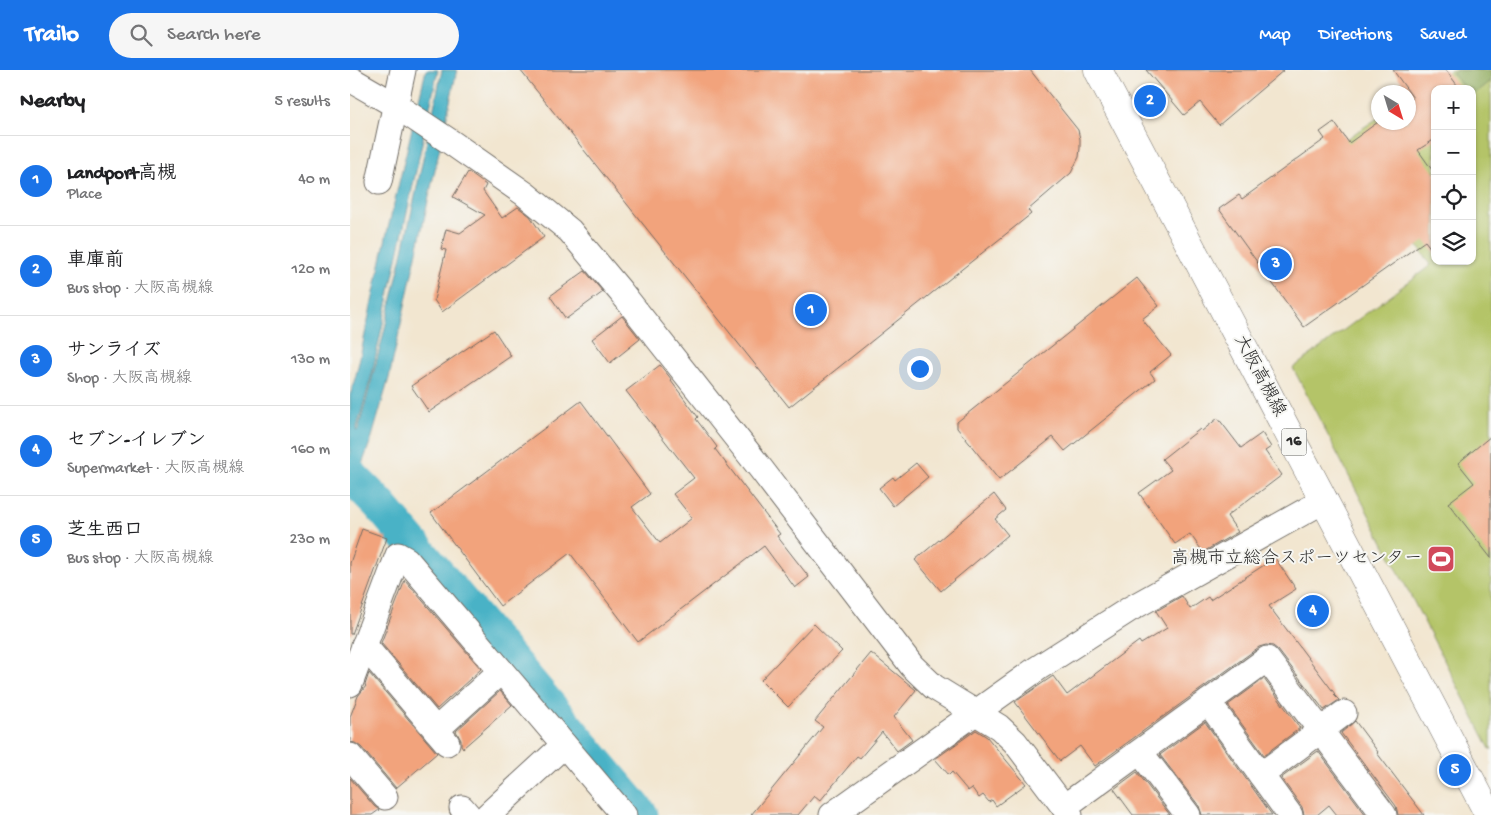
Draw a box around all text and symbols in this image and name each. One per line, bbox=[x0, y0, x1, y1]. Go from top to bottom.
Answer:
search box bbox=[109, 13, 459, 58]
text: Trailo bbox=[25, 21, 79, 50]
icon: search bbox=[127, 21, 155, 49]
text: Search here bbox=[167, 24, 261, 47]
text: Map bbox=[1259, 25, 1291, 46]
text: Directions bbox=[1319, 25, 1392, 46]
text: Saved bbox=[1420, 25, 1466, 46]
pin: 2 bbox=[1134, 82, 1166, 120]
north arrow bbox=[1371, 85, 1416, 130]
map controls bbox=[1431, 85, 1476, 265]
button: + bbox=[1431, 85, 1476, 130]
text: Nearby bbox=[20, 90, 85, 115]
text: 5 results bbox=[275, 93, 330, 112]
button: − bbox=[1431, 130, 1476, 175]
text: Landport高槻 bbox=[67, 163, 176, 186]
text: 1 bbox=[33, 171, 39, 190]
text: 40 m bbox=[298, 171, 330, 190]
button: locate bbox=[1431, 175, 1476, 220]
text: Place bbox=[67, 186, 102, 205]
button: layers bbox=[1431, 220, 1476, 265]
pin: 3 bbox=[1260, 245, 1292, 283]
text: 車庫前 bbox=[67, 250, 124, 273]
text: 2 bbox=[32, 261, 40, 280]
text: 120 m bbox=[291, 261, 330, 280]
text: Bus stop · 大阪高槻線 bbox=[67, 280, 214, 299]
pin: 1 bbox=[795, 291, 827, 329]
street label: 大阪高槻線 bbox=[1229, 331, 1290, 421]
text: サンライズ bbox=[67, 340, 161, 363]
text: 3 bbox=[32, 351, 40, 370]
text: 130 m bbox=[291, 351, 330, 370]
your location bbox=[907, 356, 933, 382]
text: Shop · 大阪高槻線 bbox=[67, 370, 192, 389]
road number: 16 bbox=[1282, 428, 1306, 456]
text: セブン-イレブン bbox=[67, 430, 206, 453]
text: 4 bbox=[32, 441, 40, 460]
text: 160 m bbox=[291, 441, 330, 460]
text: Supermarket · 大阪高槻線 bbox=[67, 460, 244, 479]
text: 芝生西口 bbox=[67, 520, 143, 543]
text: 5 bbox=[32, 531, 40, 550]
text: 230 m bbox=[290, 531, 330, 550]
sports icon: 高槻市立総合スポーツセンター bbox=[1426, 544, 1456, 574]
place label: 高槻市立総合スポーツセンター bbox=[1171, 548, 1422, 570]
text: Bus stop · 大阪高槻線 bbox=[67, 550, 214, 569]
pin: 4 bbox=[1297, 592, 1329, 630]
pin: 5 bbox=[1439, 751, 1471, 789]

